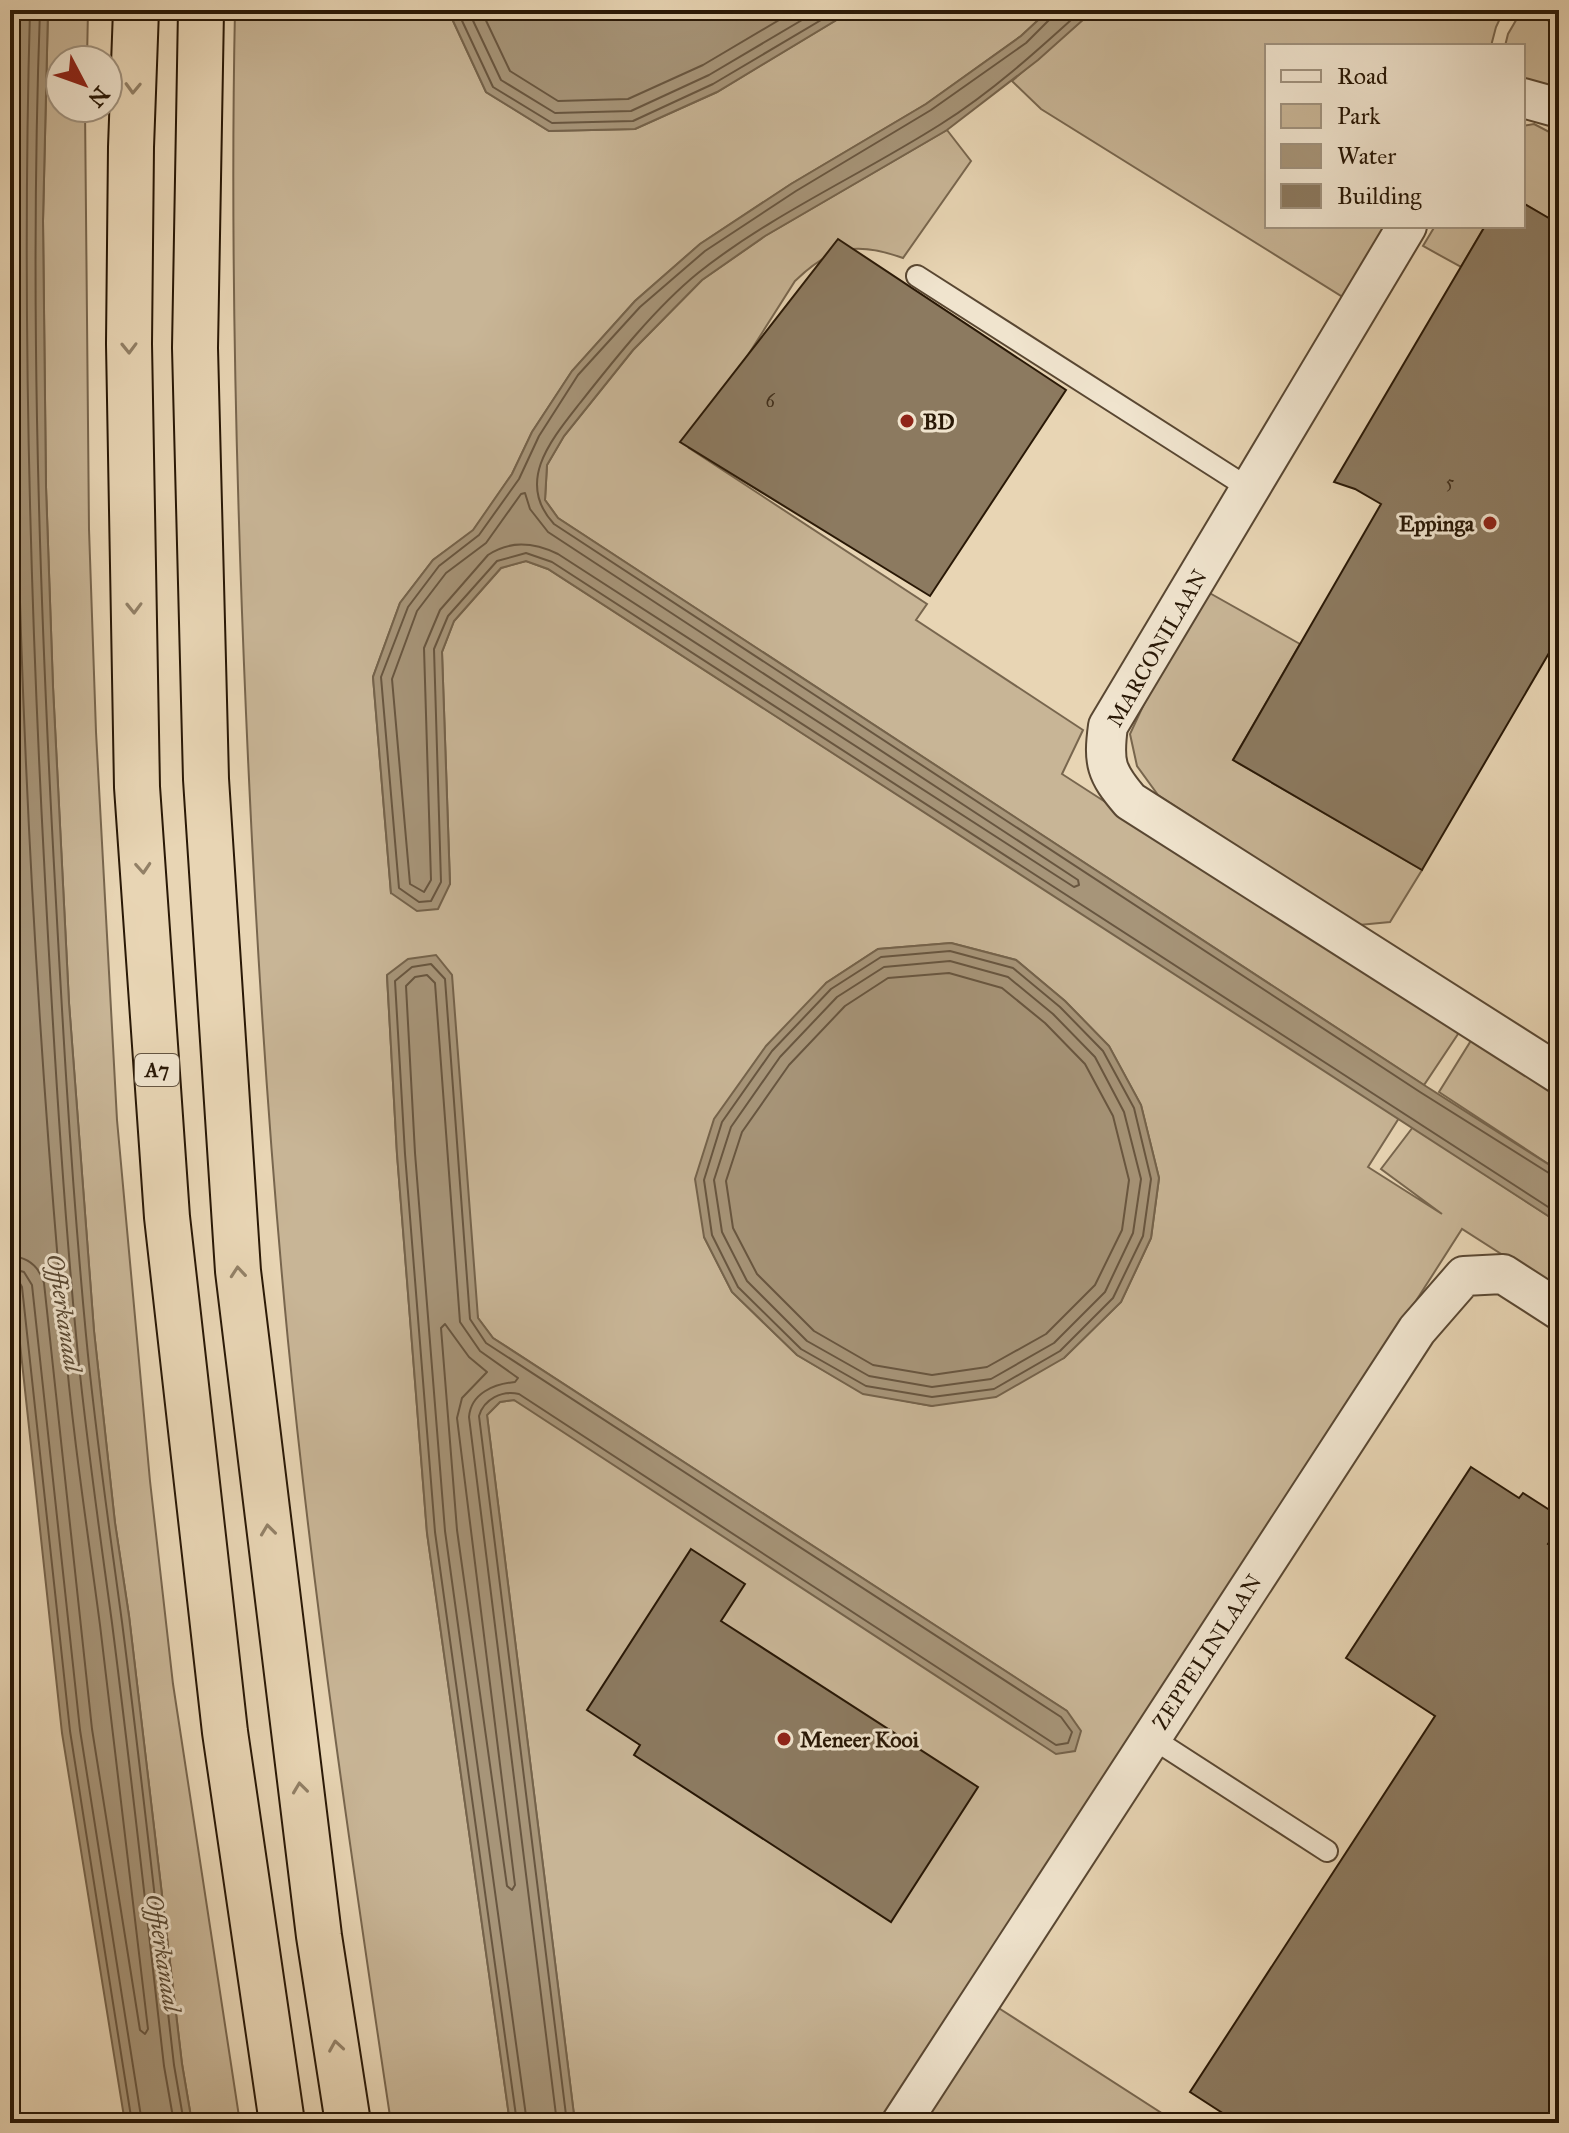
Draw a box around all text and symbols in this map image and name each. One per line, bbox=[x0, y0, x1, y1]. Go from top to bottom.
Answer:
north arrow bbox=[44, 44, 124, 124]
legend bbox=[1265, 44, 1525, 228]
text: Road bbox=[1337, 61, 1388, 91]
text: N bbox=[82, 81, 115, 113]
one-way arrow bbox=[124, 82, 141, 95]
text: Park bbox=[1337, 101, 1381, 131]
text: Water bbox=[1337, 141, 1396, 171]
text: Building bbox=[1337, 181, 1422, 211]
one-way arrow bbox=[120, 342, 138, 355]
house number: 6 bbox=[765, 390, 775, 412]
place label: BD bbox=[923, 408, 955, 435]
marker: BD bbox=[898, 412, 916, 430]
house number: 5 bbox=[1446, 471, 1455, 493]
place label: Eppinga bbox=[1399, 510, 1475, 537]
marker: Eppinga bbox=[1481, 514, 1499, 532]
street label: MARCONILAAN bbox=[1101, 564, 1213, 732]
one-way arrow bbox=[125, 602, 143, 615]
one-way arrow bbox=[134, 862, 151, 875]
road number: A7 bbox=[135, 1054, 179, 1086]
water label: Offierkanaal bbox=[40, 1252, 89, 1377]
one-way arrow bbox=[230, 1265, 247, 1278]
one-way arrow bbox=[260, 1524, 277, 1537]
street label: ZEPPELINLAAN bbox=[1147, 1569, 1268, 1735]
place label: Meneer Kooi bbox=[800, 1726, 920, 1753]
marker: Meneer Kooi bbox=[775, 1730, 793, 1748]
one-way arrow bbox=[292, 1782, 309, 1795]
water label: Offierkanaal bbox=[139, 1892, 188, 2017]
one-way arrow bbox=[328, 2039, 345, 2053]

